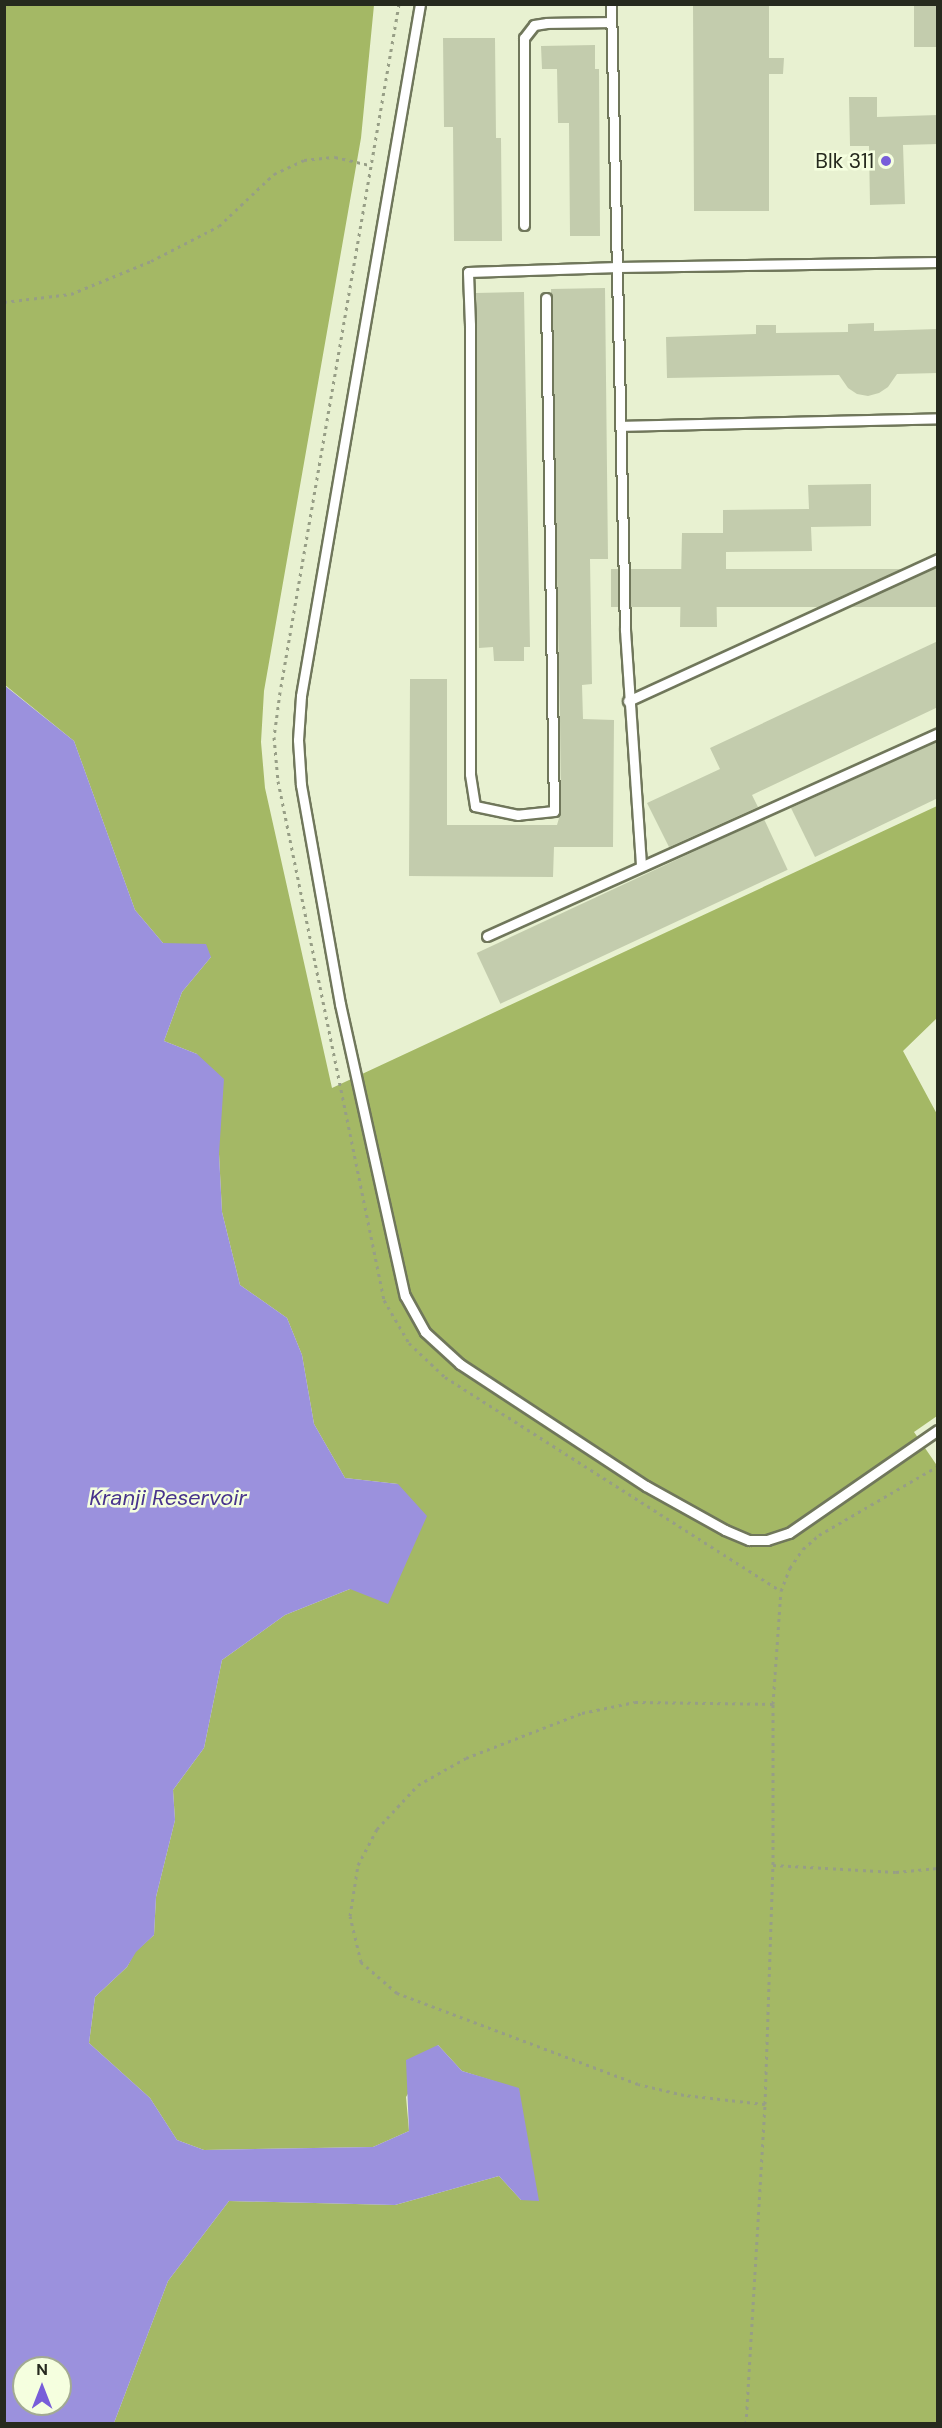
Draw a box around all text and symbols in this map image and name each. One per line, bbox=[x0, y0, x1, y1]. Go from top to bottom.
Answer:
place label: Blk 311 bbox=[815, 148, 874, 174]
marker: Blk 311 bbox=[879, 154, 893, 168]
water label: Kranji Reservoir bbox=[89, 1485, 247, 1511]
north arrow bbox=[12, 2356, 72, 2416]
text: N bbox=[36, 2359, 48, 2380]

